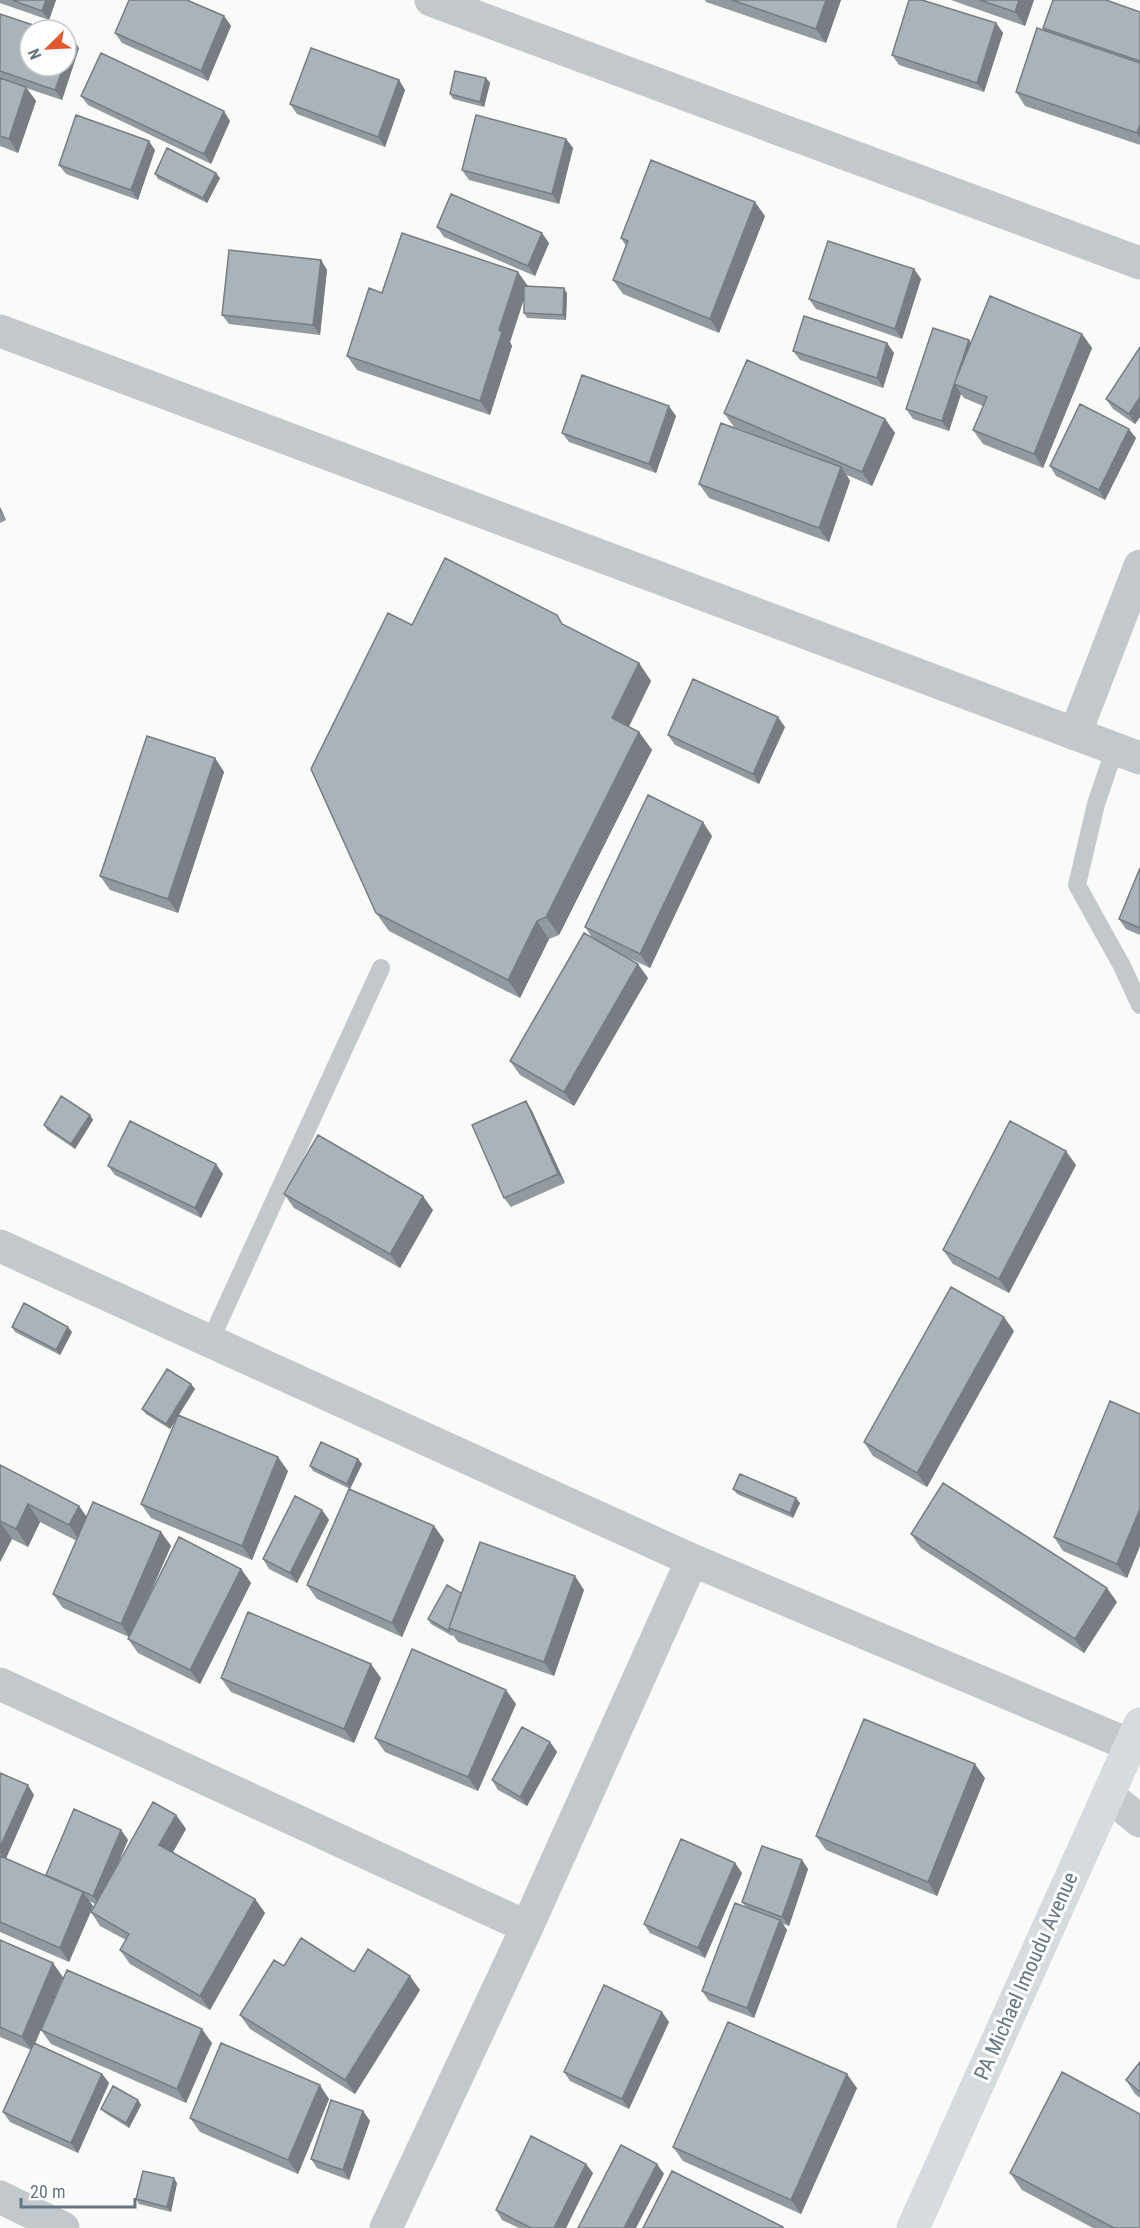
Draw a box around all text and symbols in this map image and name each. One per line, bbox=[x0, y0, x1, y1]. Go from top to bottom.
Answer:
north arrow bbox=[18, 18, 78, 78]
text: N bbox=[24, 46, 45, 62]
street label: PA Michael Imoudu Avenue bbox=[969, 1868, 1083, 2084]
scale bar bbox=[21, 2171, 135, 2209]
text: 20 m bbox=[30, 2181, 65, 2202]

